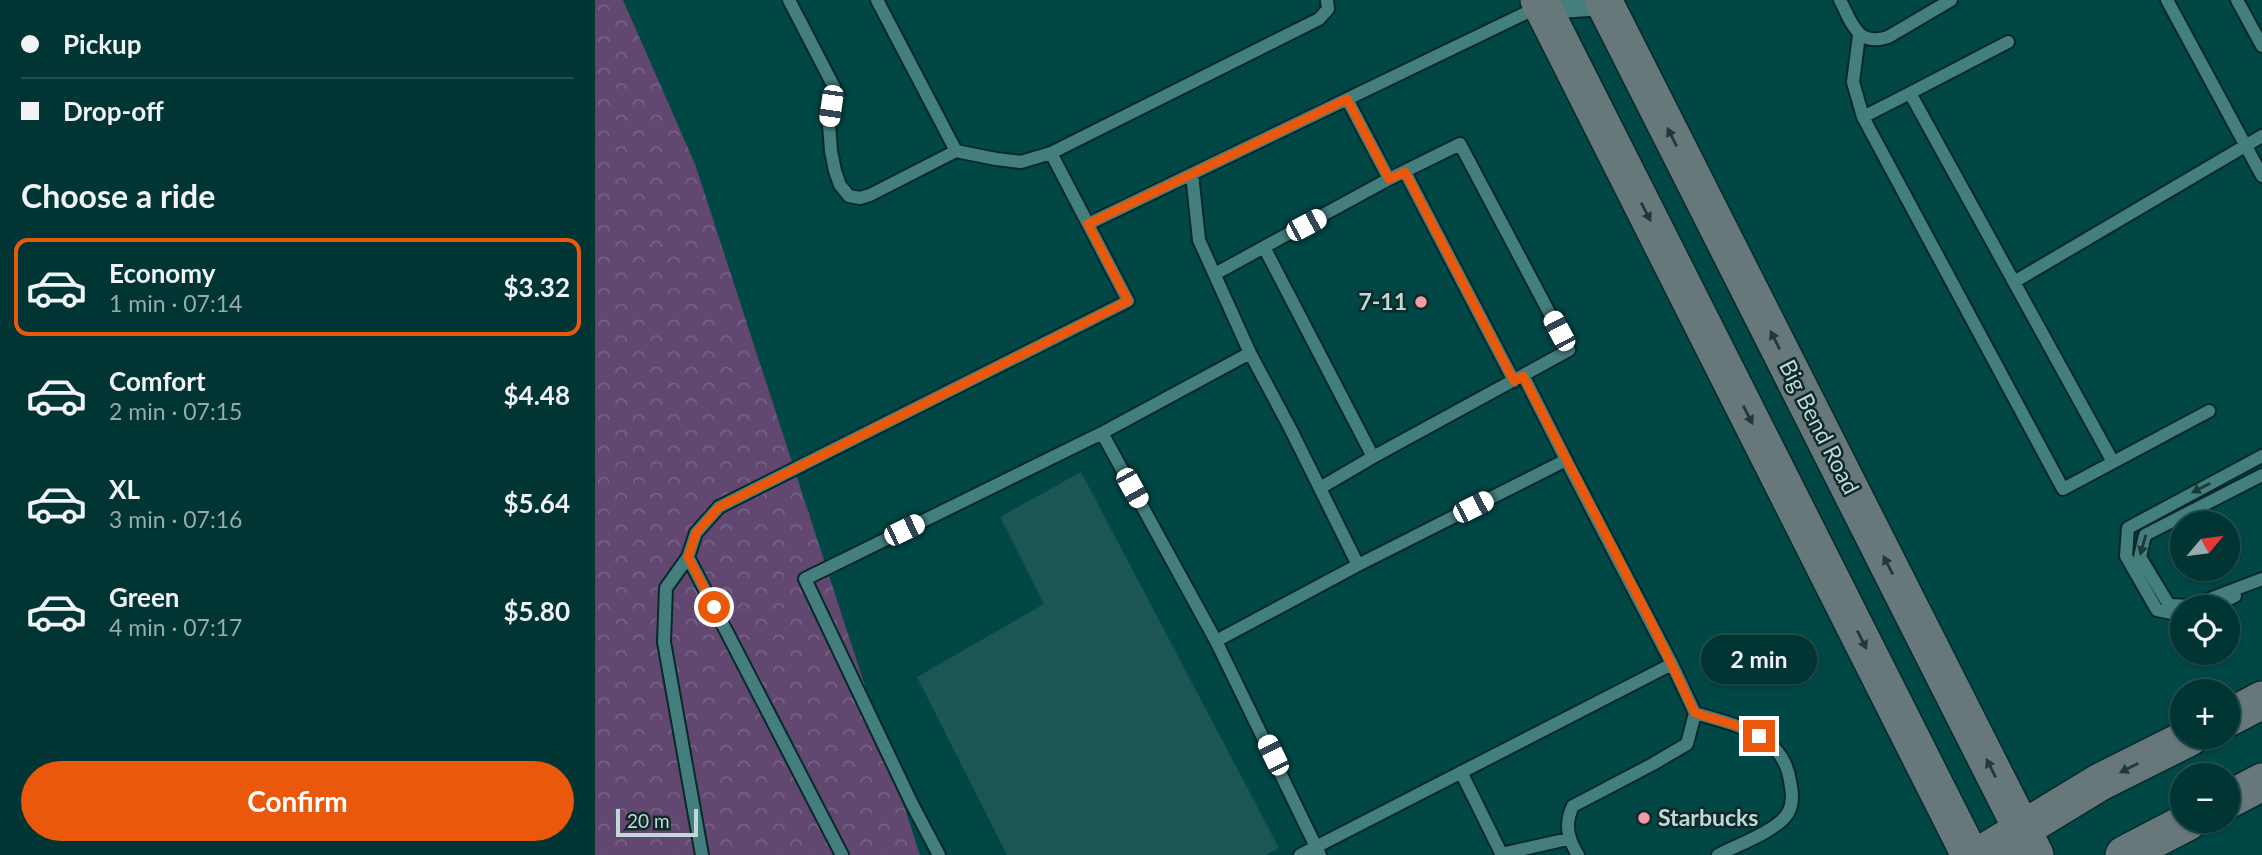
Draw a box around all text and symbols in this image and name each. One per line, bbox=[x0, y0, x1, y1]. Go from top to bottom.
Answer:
text: Pickup bbox=[63, 28, 142, 60]
car bbox=[818, 84, 845, 128]
text: Drop-off bbox=[63, 95, 164, 127]
one-way arrow bbox=[1667, 127, 1678, 147]
text: Choose a ride bbox=[21, 176, 215, 215]
one-way arrow bbox=[1640, 202, 1651, 222]
car bbox=[1283, 206, 1330, 244]
icon: car bbox=[25, 256, 88, 319]
text: Economy bbox=[109, 257, 215, 289]
text: $3.32 bbox=[504, 271, 570, 303]
place label: 7-11 bbox=[1358, 287, 1407, 315]
text: 1 min · 07:14 bbox=[109, 289, 242, 317]
marker: 7-11 bbox=[1413, 294, 1429, 310]
car bbox=[1540, 308, 1579, 354]
one-way arrow bbox=[1769, 330, 1780, 350]
street label: Big Bend Road bbox=[1774, 354, 1866, 499]
icon: car bbox=[25, 364, 88, 427]
text: Comfort bbox=[109, 365, 206, 397]
text: $4.48 bbox=[504, 379, 570, 411]
text: 2 min · 07:15 bbox=[109, 397, 242, 425]
one-way arrow bbox=[1743, 405, 1754, 425]
car bbox=[1113, 465, 1152, 511]
icon: car bbox=[25, 472, 88, 535]
text: XL bbox=[109, 473, 140, 505]
one-way arrow bbox=[2191, 481, 2211, 493]
text: $5.64 bbox=[504, 487, 570, 519]
car bbox=[1450, 488, 1497, 526]
text: 3 min · 07:16 bbox=[109, 505, 242, 533]
car bbox=[881, 511, 928, 549]
north arrow bbox=[2170, 511, 2240, 581]
map controls bbox=[2170, 511, 2240, 833]
one-way arrow bbox=[2138, 535, 2148, 556]
one-way arrow bbox=[1883, 555, 1894, 575]
icon: car bbox=[25, 580, 88, 643]
text: Green bbox=[109, 581, 179, 613]
route start bbox=[698, 591, 730, 623]
text: $5.80 bbox=[504, 595, 570, 627]
button: locate bbox=[2170, 595, 2240, 665]
text: 4 min · 07:17 bbox=[109, 613, 242, 641]
one-way arrow bbox=[1856, 630, 1867, 650]
callout: 2 min bbox=[1701, 634, 1817, 684]
text: 2 min bbox=[1730, 645, 1788, 673]
button: + bbox=[2170, 679, 2240, 749]
route end bbox=[1743, 720, 1775, 752]
car bbox=[1255, 732, 1292, 778]
one-way arrow bbox=[1985, 758, 1996, 778]
button: Confirm bbox=[21, 761, 574, 841]
one-way arrow bbox=[2119, 762, 2139, 773]
button: − bbox=[2170, 763, 2240, 833]
place label: Starbucks bbox=[1658, 803, 1758, 831]
scale bar bbox=[616, 806, 698, 838]
text: 20 m bbox=[627, 809, 670, 832]
marker: Starbucks bbox=[1636, 810, 1652, 826]

